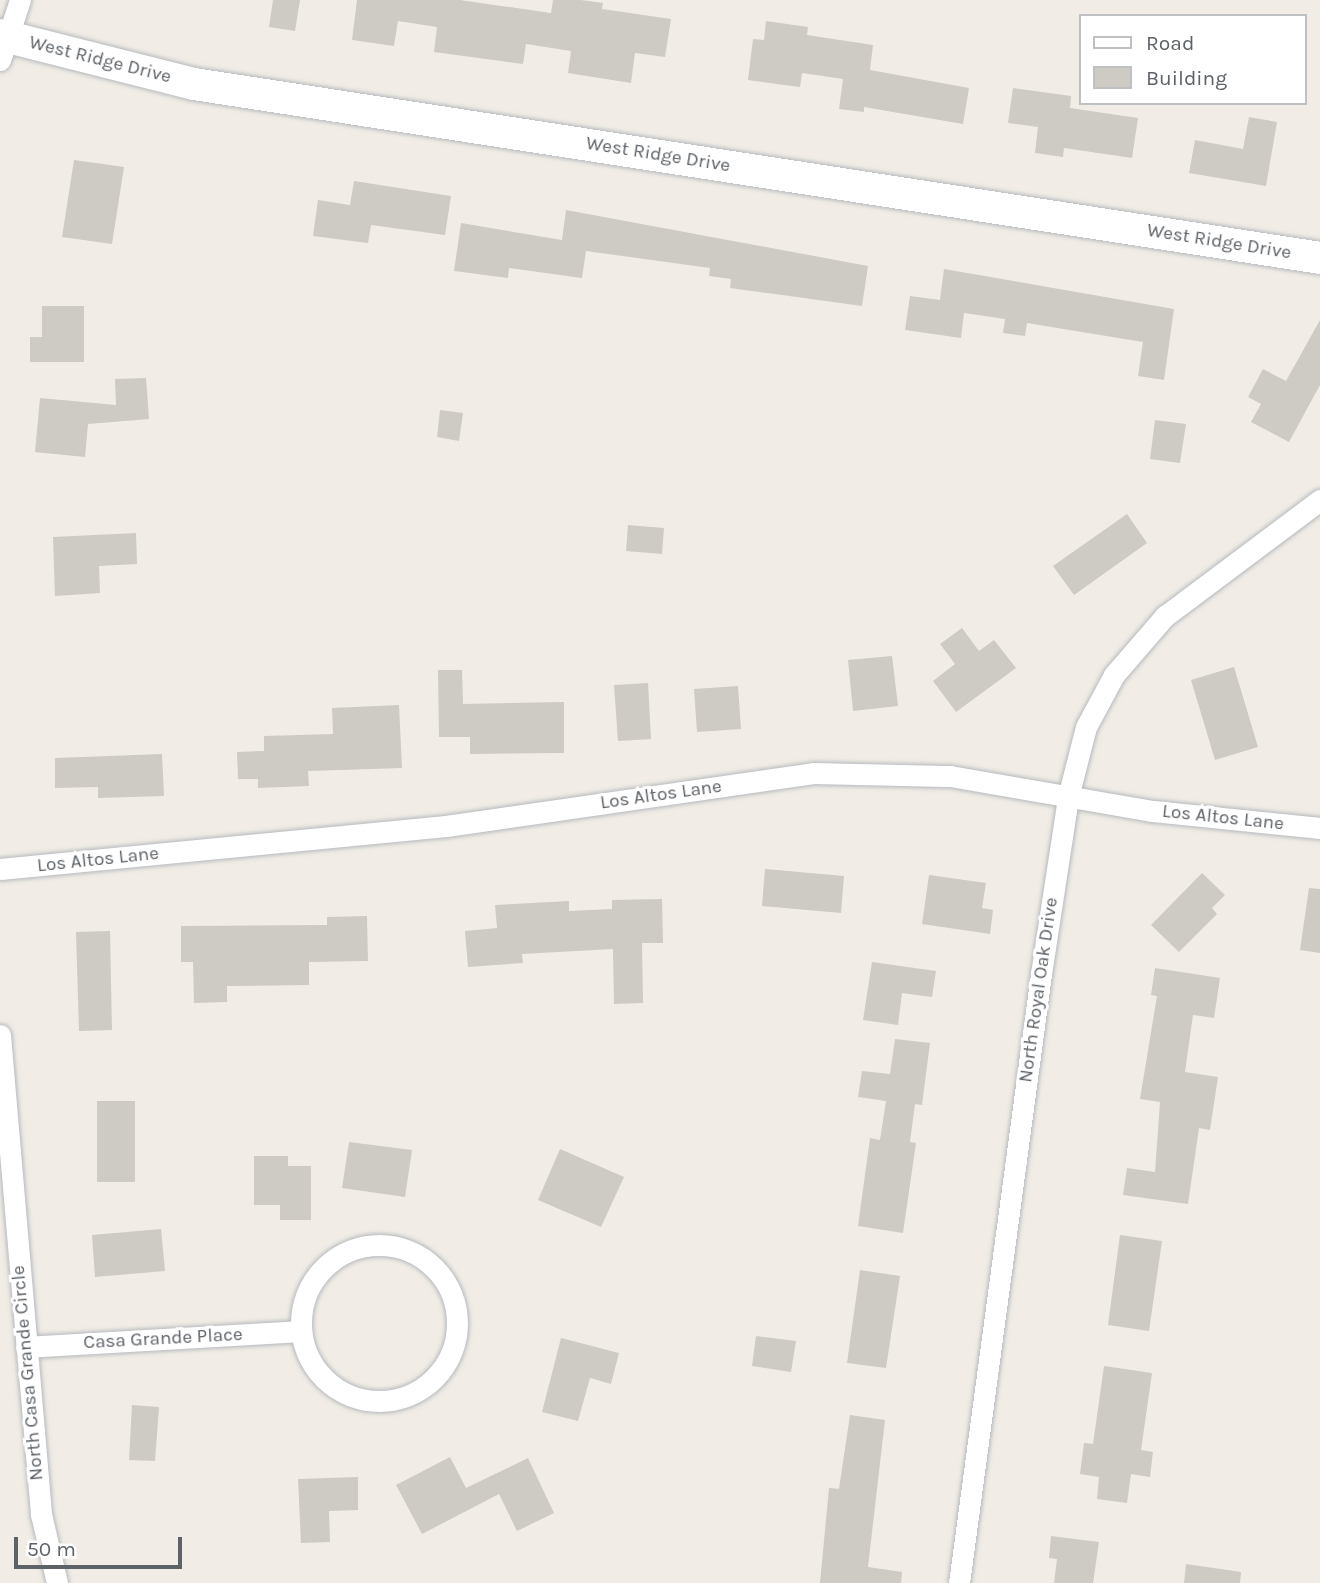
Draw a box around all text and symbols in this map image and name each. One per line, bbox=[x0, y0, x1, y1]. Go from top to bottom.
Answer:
legend bbox=[1078, 14, 1306, 105]
street label: West Ridge Drive bbox=[27, 31, 173, 89]
text: Road bbox=[1146, 31, 1194, 55]
text: Building bbox=[1146, 66, 1227, 90]
street label: West Ridge Drive bbox=[584, 132, 732, 178]
street label: West Ridge Drive bbox=[1145, 219, 1293, 265]
street label: Los Altos Lane bbox=[599, 775, 723, 815]
street label: Los Altos Lane bbox=[1161, 800, 1285, 836]
street label: Los Altos Lane bbox=[36, 842, 160, 878]
street label: North Royal Oak Drive bbox=[1015, 896, 1063, 1084]
street label: North Casa Grande Circle bbox=[7, 1264, 49, 1482]
street label: Casa Grande Place bbox=[83, 1323, 243, 1355]
scale bar bbox=[18, 1524, 186, 1568]
text: 50 m bbox=[27, 1537, 76, 1561]

